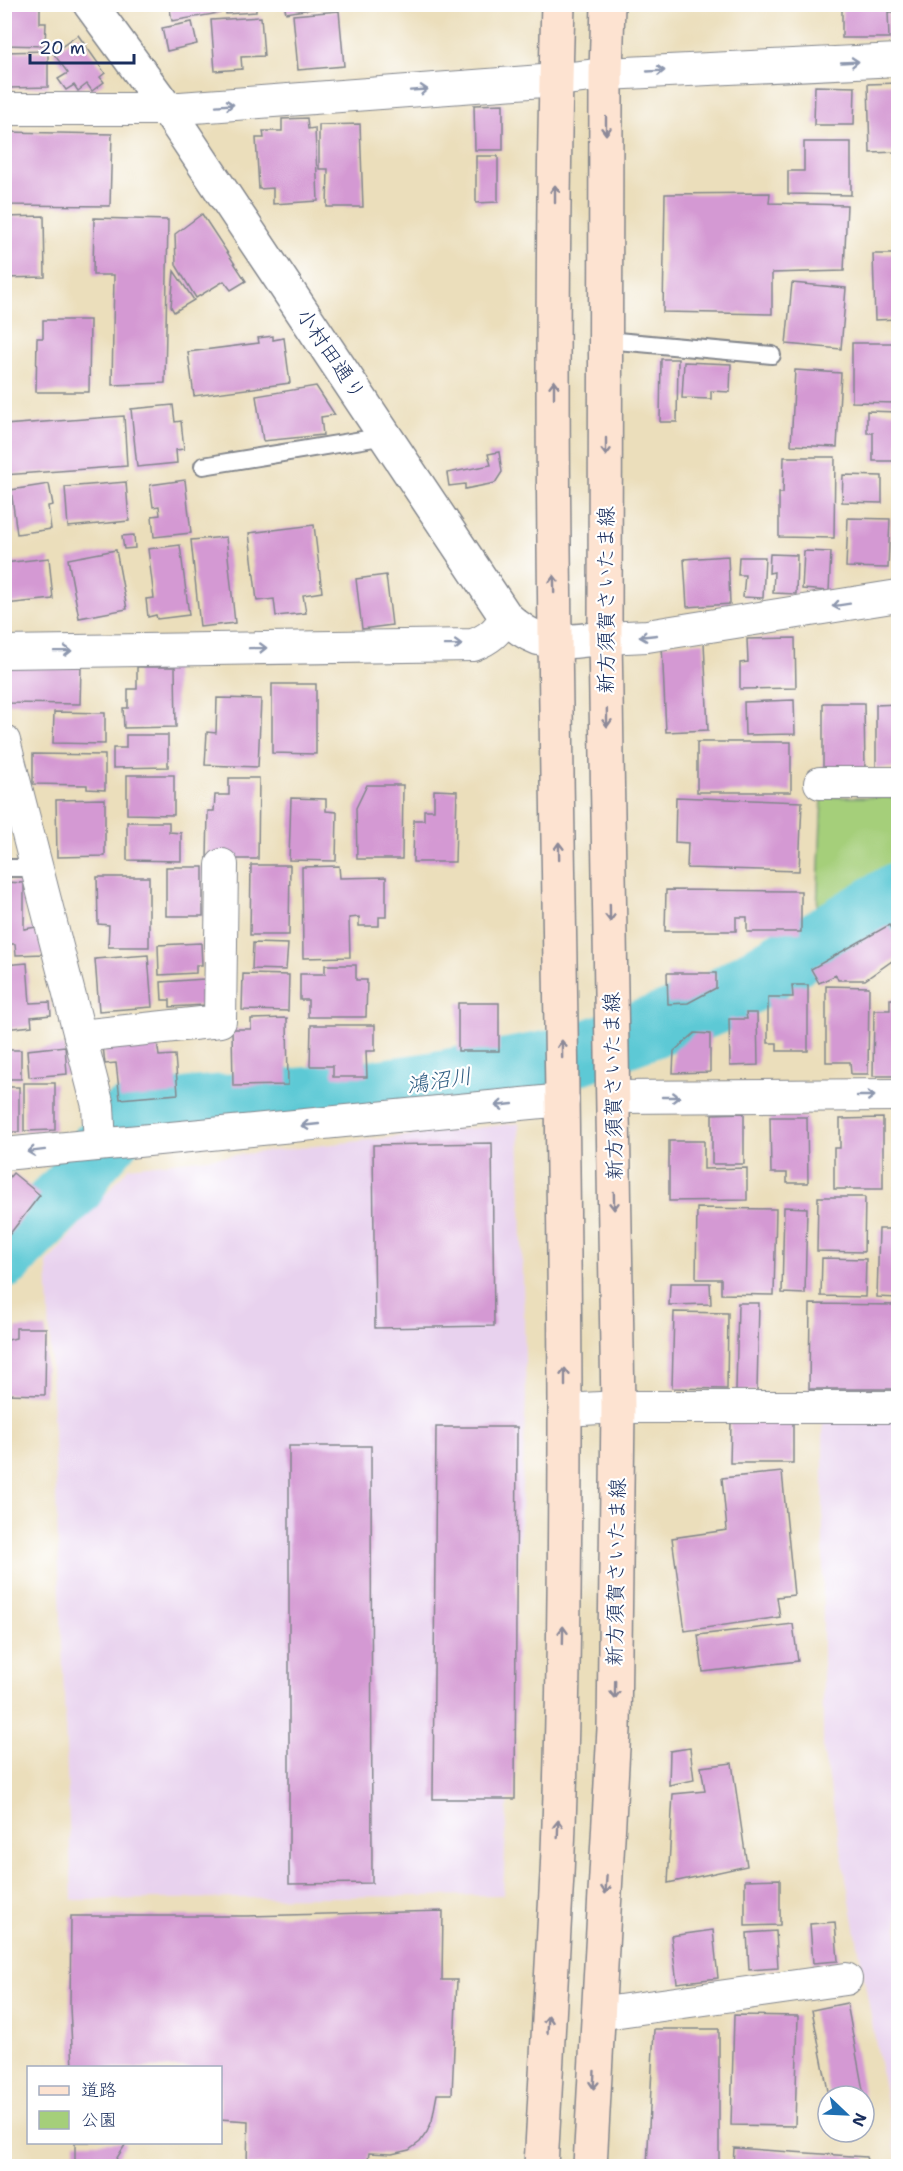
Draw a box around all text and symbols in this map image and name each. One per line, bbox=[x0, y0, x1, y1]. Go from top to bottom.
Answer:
scale bar bbox=[30, 27, 134, 65]
text: 20 m bbox=[39, 36, 85, 60]
one-way arrow bbox=[840, 57, 860, 68]
one-way arrow bbox=[645, 66, 665, 77]
one-way arrow bbox=[409, 84, 429, 95]
one-way arrow bbox=[215, 99, 234, 110]
one-way arrow bbox=[600, 115, 612, 135]
one-way arrow bbox=[549, 184, 561, 204]
street label: 小村田通り bbox=[290, 303, 372, 405]
one-way arrow bbox=[548, 379, 560, 399]
one-way arrow bbox=[600, 436, 612, 456]
street label: 新方須賀さいたま線 bbox=[592, 506, 620, 694]
one-way arrow bbox=[549, 574, 560, 594]
one-way arrow bbox=[831, 600, 851, 611]
one-way arrow bbox=[639, 630, 659, 641]
one-way arrow bbox=[442, 639, 462, 651]
one-way arrow bbox=[247, 642, 267, 654]
one-way arrow bbox=[52, 645, 72, 657]
one-way arrow bbox=[601, 707, 612, 727]
one-way arrow bbox=[553, 842, 565, 862]
one-way arrow bbox=[604, 902, 616, 922]
street label: 新方須賀さいたま線 bbox=[597, 992, 629, 1180]
one-way arrow bbox=[556, 1040, 568, 1060]
water label: 鴻沼川 bbox=[404, 1061, 474, 1100]
one-way arrow bbox=[856, 1090, 876, 1102]
one-way arrow bbox=[661, 1091, 681, 1103]
one-way arrow bbox=[495, 1100, 515, 1111]
one-way arrow bbox=[301, 1120, 321, 1131]
one-way arrow bbox=[26, 1145, 46, 1156]
one-way arrow bbox=[608, 1191, 620, 1211]
one-way arrow bbox=[559, 1367, 571, 1387]
street label: 新方須賀さいたま線 bbox=[600, 1478, 632, 1666]
one-way arrow bbox=[557, 1625, 569, 1645]
one-way arrow bbox=[609, 1680, 620, 1700]
one-way arrow bbox=[553, 1820, 564, 1840]
one-way arrow bbox=[601, 1875, 612, 1895]
one-way arrow bbox=[543, 2015, 554, 2035]
legend bbox=[27, 2066, 222, 2144]
one-way arrow bbox=[589, 2069, 600, 2089]
text: 道路 bbox=[81, 2078, 117, 2102]
north arrow bbox=[816, 2084, 876, 2144]
text: 公園 bbox=[81, 2108, 117, 2132]
text: N bbox=[847, 2110, 871, 2130]

